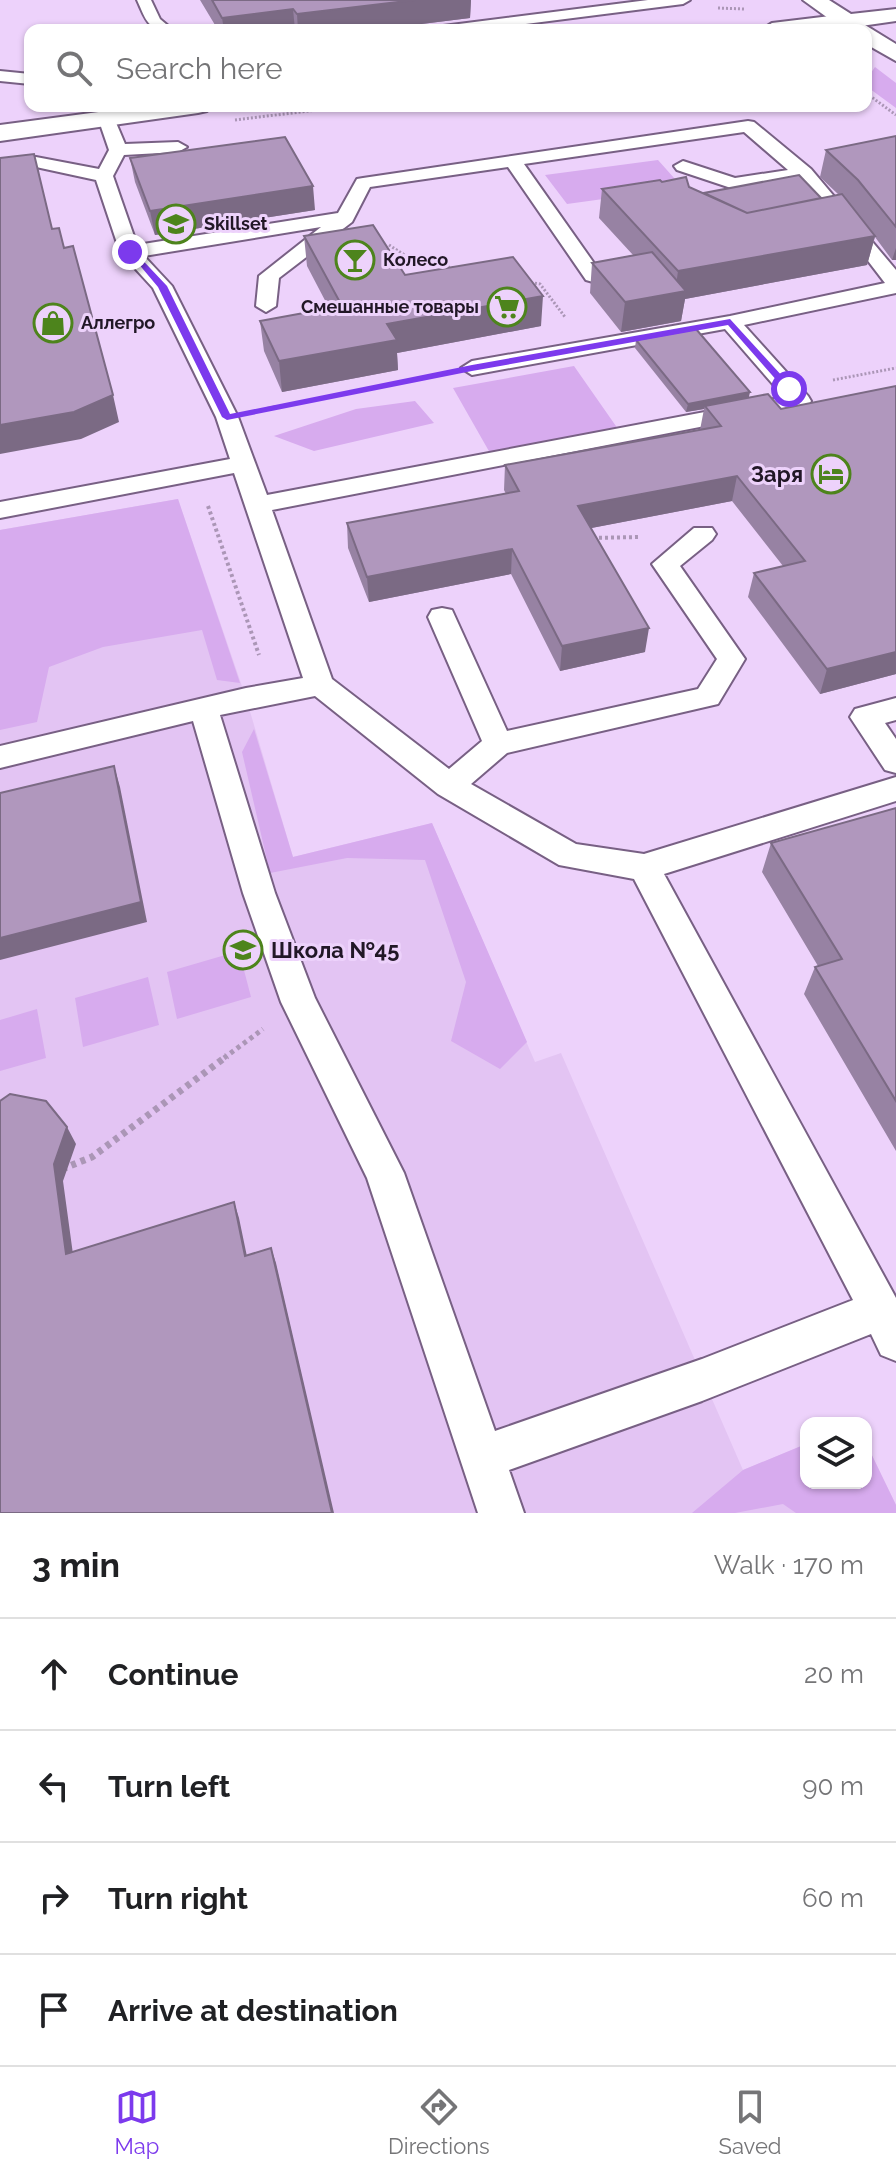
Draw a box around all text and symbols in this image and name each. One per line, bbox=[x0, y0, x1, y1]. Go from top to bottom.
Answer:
search box bbox=[24, 24, 872, 112]
icon: search bbox=[52, 46, 96, 90]
text: Search here bbox=[116, 51, 283, 86]
school or university icon: Skillset bbox=[155, 203, 197, 245]
place label: Skillset bbox=[204, 213, 268, 234]
route end bbox=[112, 234, 148, 270]
bar icon: Колесо bbox=[334, 239, 376, 281]
place label: Колесо bbox=[383, 249, 448, 270]
supermarket icon: Смешанные товары bbox=[486, 286, 528, 328]
place label: Смешанные товары bbox=[301, 296, 479, 317]
shop icon: Аллегро bbox=[32, 302, 74, 344]
place label: Аллегро bbox=[81, 312, 155, 333]
route start bbox=[771, 371, 807, 407]
hotel icon: Заря bbox=[810, 453, 852, 495]
place label: Заря bbox=[751, 461, 803, 487]
school or university icon: Школа №45 bbox=[222, 929, 264, 971]
place label: Школа №45 bbox=[271, 937, 399, 963]
map controls bbox=[800, 1417, 872, 1489]
button: layers bbox=[800, 1417, 872, 1489]
text: 3 min bbox=[32, 1545, 120, 1585]
text: Walk · 170 m bbox=[714, 1550, 864, 1580]
icon: ahead bbox=[32, 1652, 76, 1696]
text: Continue bbox=[108, 1657, 239, 1692]
text: 20 m bbox=[804, 1659, 864, 1689]
icon: left bbox=[32, 1764, 76, 1808]
text: Turn left bbox=[108, 1769, 230, 1804]
text: 90 m bbox=[802, 1771, 864, 1801]
icon: right bbox=[32, 1876, 76, 1920]
text: Turn right bbox=[108, 1881, 248, 1916]
text: 60 m bbox=[802, 1883, 864, 1913]
icon: arrive bbox=[32, 1988, 76, 2032]
text: Arrive at destination bbox=[108, 1993, 398, 2028]
tab: Map bbox=[114, 2085, 159, 2159]
tab: Directions bbox=[388, 2085, 490, 2159]
tab: Saved bbox=[719, 2085, 782, 2159]

